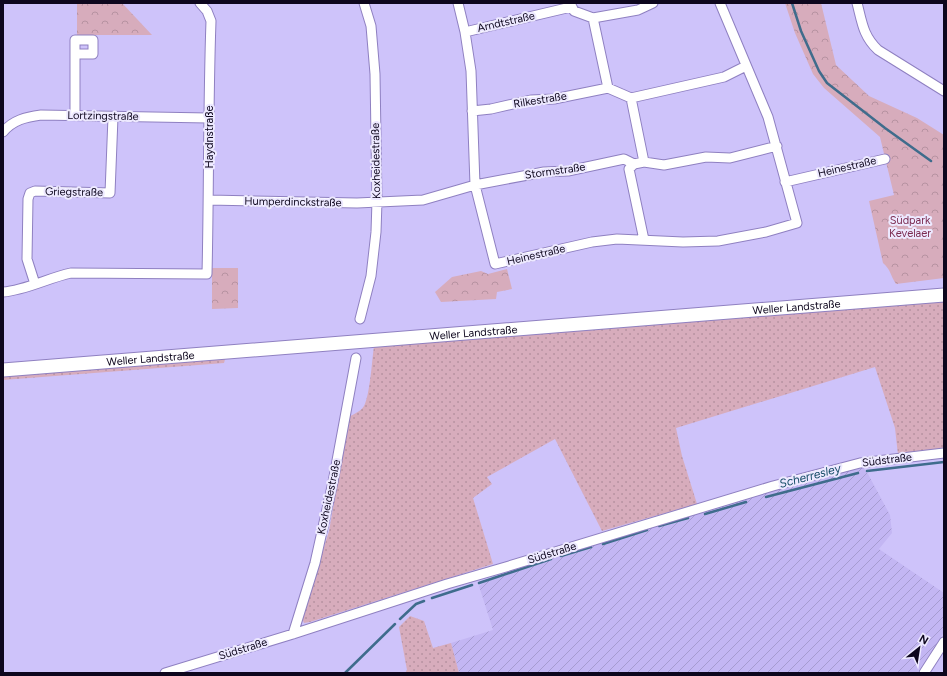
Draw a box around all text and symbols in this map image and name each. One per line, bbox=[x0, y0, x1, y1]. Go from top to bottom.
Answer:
street label: Arndtstraße bbox=[476, 9, 536, 35]
street label: Rilkestraße bbox=[512, 89, 568, 111]
street label: Haydnstraße bbox=[203, 106, 216, 168]
street label: Lortzingstraße bbox=[67, 109, 139, 123]
street label: Koxheidestraße bbox=[369, 123, 383, 199]
street label: Heinestraße bbox=[816, 154, 878, 180]
street label: Stormstraße bbox=[524, 160, 586, 182]
street label: Griegstraße bbox=[45, 185, 103, 199]
street label: Humperdinckstraße bbox=[244, 195, 342, 209]
park label: Südpark Kevelaer bbox=[889, 214, 931, 240]
street label: Heinestraße bbox=[505, 242, 567, 268]
street label: Weller Landstraße bbox=[752, 297, 841, 317]
street label: Weller Landstraße bbox=[429, 323, 518, 342]
street label: Weller Landstraße bbox=[106, 348, 195, 368]
street label: Südstraße bbox=[861, 450, 913, 470]
street label: Koxheidestraße bbox=[315, 458, 343, 536]
water label: Scherresley bbox=[778, 461, 843, 491]
street label: Südstraße bbox=[526, 539, 578, 567]
north arrow bbox=[899, 628, 939, 668]
text: N bbox=[917, 632, 931, 648]
street label: Südstraße bbox=[217, 635, 269, 663]

